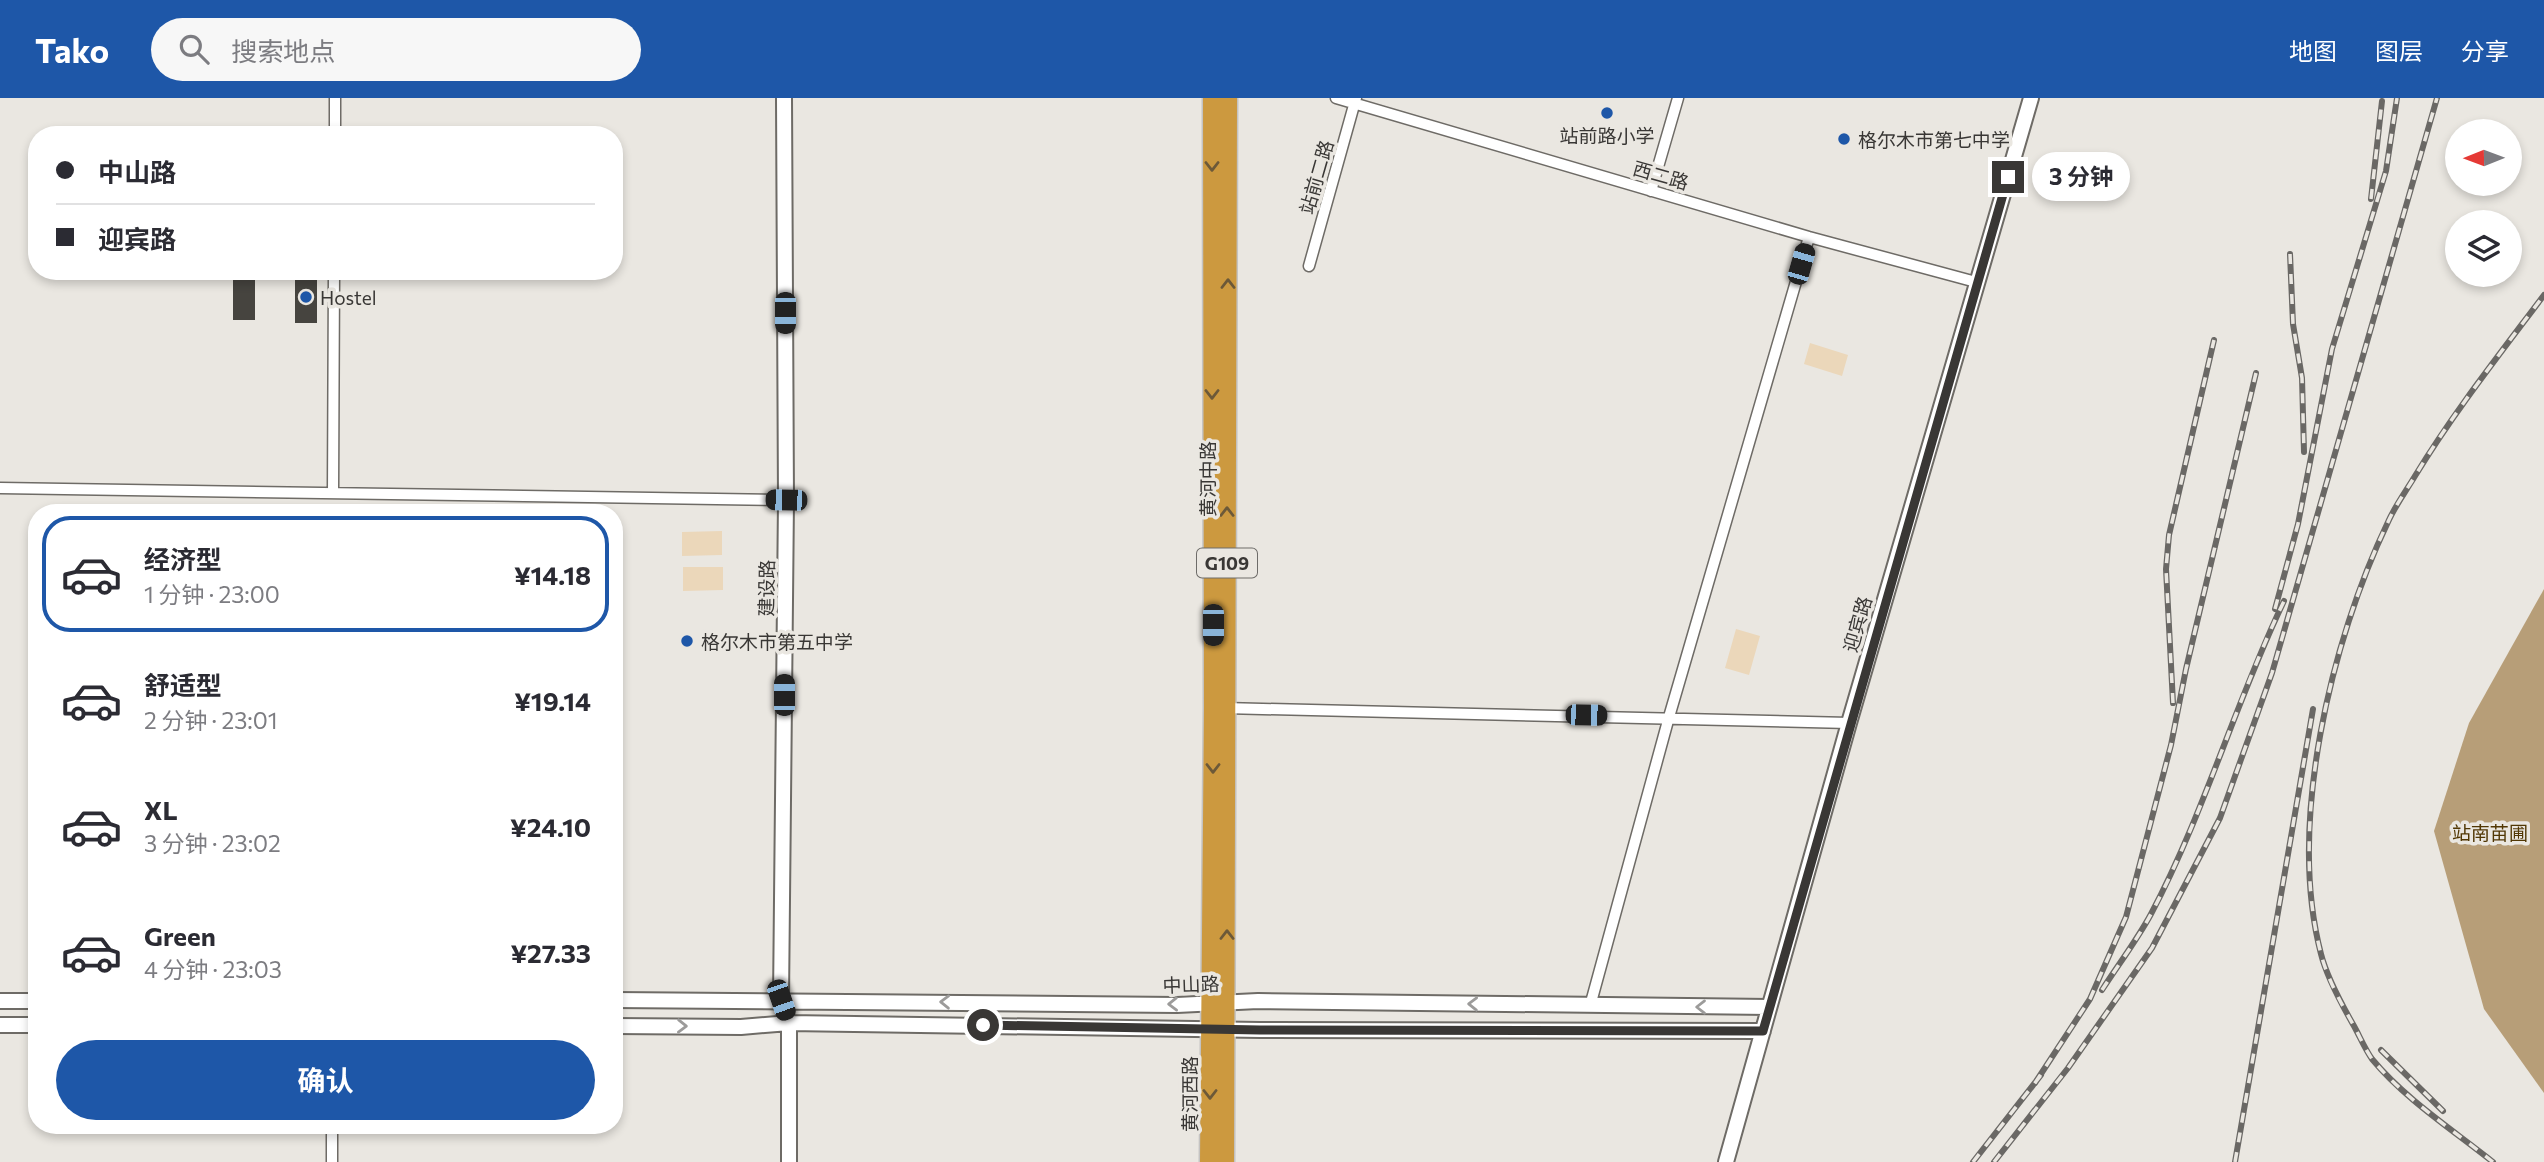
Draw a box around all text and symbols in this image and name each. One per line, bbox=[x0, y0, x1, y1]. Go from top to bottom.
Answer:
search box bbox=[151, 18, 641, 81]
text: Tako bbox=[35, 29, 109, 70]
icon: search bbox=[175, 30, 213, 68]
text: 搜索地点 bbox=[231, 35, 335, 66]
text: 地图 bbox=[2289, 36, 2337, 65]
text: 图层 bbox=[2375, 36, 2423, 65]
text: 分享 bbox=[2461, 36, 2509, 65]
marker: 站前路小学 bbox=[1599, 105, 1615, 121]
north arrow bbox=[2445, 119, 2522, 196]
map controls bbox=[2445, 119, 2522, 287]
place label: 站前路小学 bbox=[1559, 124, 1655, 147]
place label: 格尔木市第七中学 bbox=[1858, 128, 2010, 151]
marker: 格尔木市第七中学 bbox=[1836, 131, 1852, 147]
street label: 站前二路 bbox=[1294, 137, 1338, 217]
callout: 3 分钟 bbox=[2032, 153, 2130, 202]
text: 中山路 bbox=[98, 156, 176, 187]
street label: 西二路 bbox=[1630, 156, 1692, 194]
one-way arrow bbox=[1204, 161, 1220, 172]
route end bbox=[1992, 161, 2024, 193]
text: 3 分钟 bbox=[2049, 162, 2113, 190]
button: layers bbox=[2445, 210, 2522, 287]
text: 迎宾路 bbox=[98, 223, 176, 254]
car bbox=[1786, 241, 1817, 287]
one-way arrow bbox=[1220, 279, 1236, 289]
place label: Hostel bbox=[320, 286, 377, 309]
marker: Hostel bbox=[298, 289, 314, 305]
car bbox=[775, 292, 796, 334]
one-way arrow bbox=[1204, 389, 1220, 399]
street label: 黄河中路 bbox=[1196, 441, 1219, 517]
car bbox=[765, 489, 808, 511]
one-way arrow bbox=[1220, 506, 1235, 517]
icon: car bbox=[60, 543, 123, 606]
text: 经济型 bbox=[144, 543, 222, 574]
road number: G109 bbox=[1197, 548, 1257, 578]
text: ¥14.18 bbox=[514, 559, 591, 590]
street label: 建设路 bbox=[754, 559, 778, 617]
text: 1 分钟 · 23:00 bbox=[144, 580, 280, 608]
street label: 迎宾路 bbox=[1838, 593, 1876, 655]
car bbox=[1203, 604, 1224, 646]
place label: 格尔木市第五中学 bbox=[701, 630, 853, 653]
marker: 格尔木市第五中学 bbox=[679, 633, 695, 649]
icon: car bbox=[60, 669, 123, 732]
text: 舒适型 bbox=[144, 669, 222, 700]
car bbox=[774, 674, 795, 716]
text: ¥19.14 bbox=[514, 685, 591, 716]
car bbox=[1565, 704, 1608, 726]
text: 2 分钟 · 23:01 bbox=[144, 706, 278, 734]
one-way arrow bbox=[1205, 763, 1221, 774]
text: XL bbox=[144, 794, 178, 825]
icon: car bbox=[60, 795, 123, 858]
text: ¥24.10 bbox=[510, 811, 591, 842]
park label: 站南苗圃 bbox=[2452, 821, 2528, 844]
text: 3 分钟 · 23:02 bbox=[144, 829, 281, 857]
text: Green bbox=[144, 920, 216, 951]
icon: car bbox=[60, 921, 123, 984]
one-way arrow bbox=[1219, 930, 1235, 940]
text: ¥27.33 bbox=[510, 937, 591, 968]
text: 4 分钟 · 23:03 bbox=[144, 955, 282, 983]
street label: 中山路 bbox=[1162, 972, 1220, 996]
car bbox=[765, 977, 798, 1023]
one-way arrow bbox=[939, 994, 950, 1010]
one-way arrow bbox=[1167, 996, 1177, 1012]
one-way arrow bbox=[1468, 996, 1478, 1012]
one-way arrow bbox=[1695, 999, 1706, 1014]
route start bbox=[967, 1009, 999, 1041]
one-way arrow bbox=[678, 1018, 688, 1034]
button: 确认 bbox=[56, 1040, 595, 1120]
street label: 黄河西路 bbox=[1178, 1056, 1201, 1132]
one-way arrow bbox=[1202, 1090, 1218, 1100]

